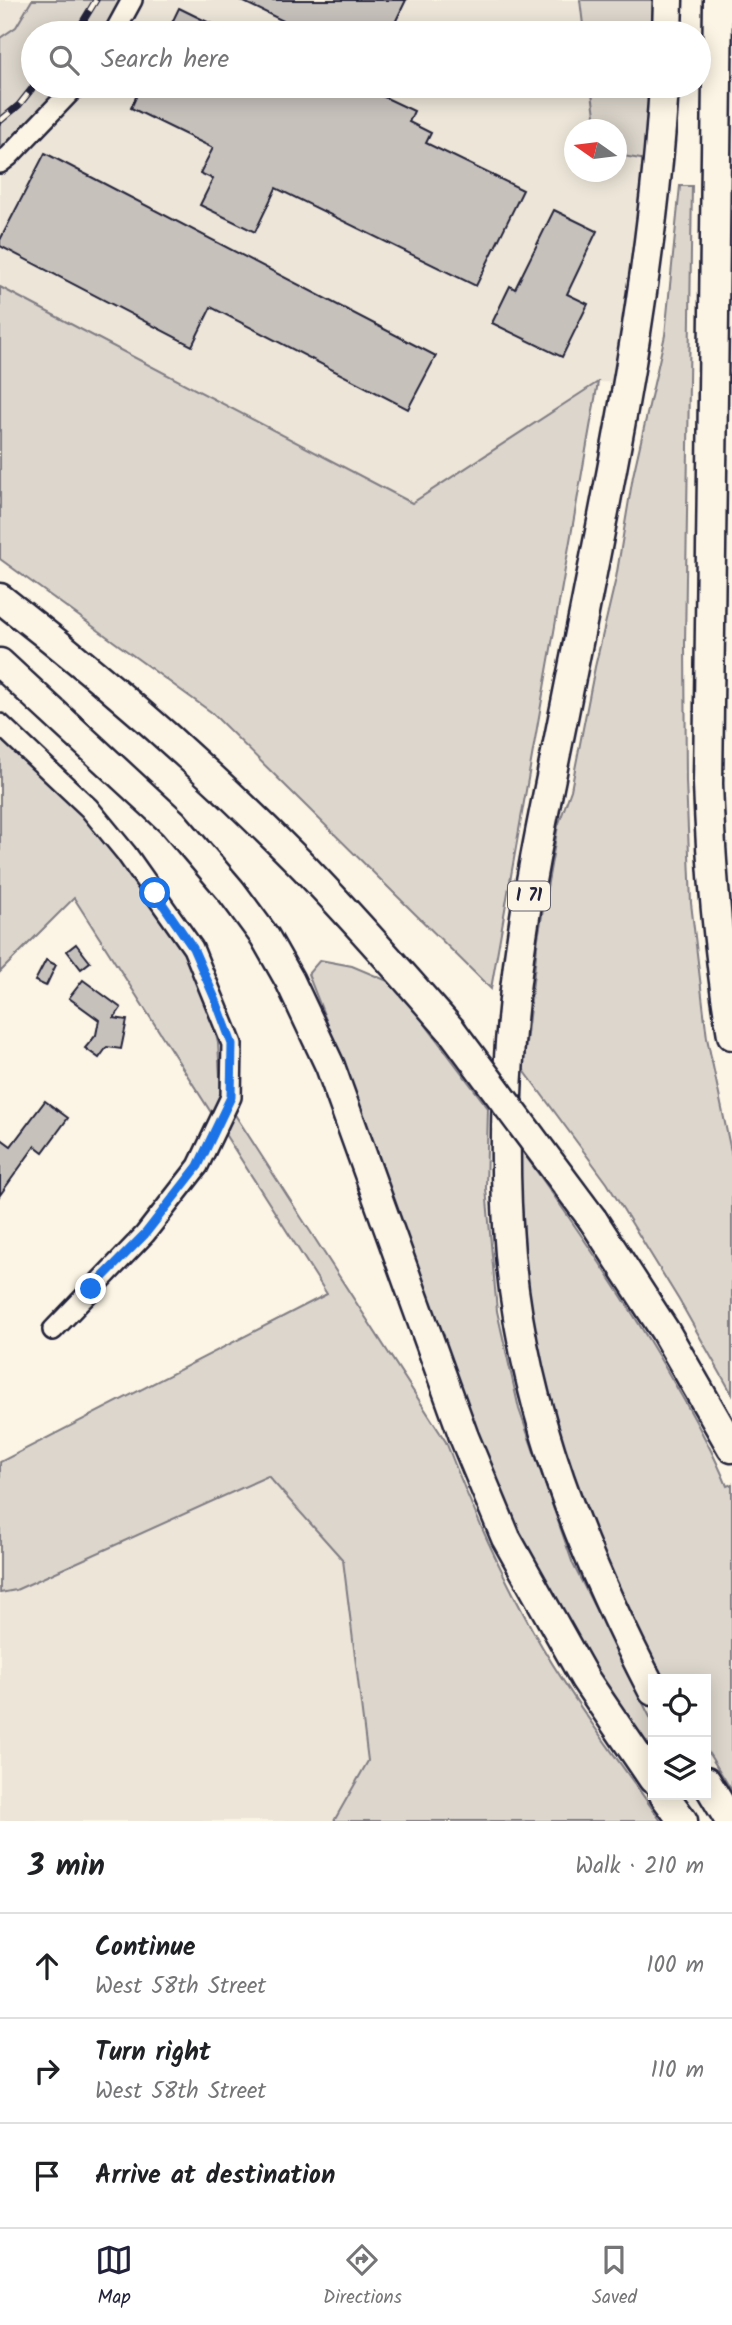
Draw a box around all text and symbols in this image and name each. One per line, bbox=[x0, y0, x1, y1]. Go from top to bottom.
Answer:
search box bbox=[21, 21, 711, 98]
text: Search here bbox=[101, 39, 229, 81]
icon: search bbox=[45, 41, 83, 79]
north arrow bbox=[564, 119, 627, 182]
route start bbox=[139, 877, 170, 908]
road number: I 71 bbox=[508, 882, 550, 911]
route end bbox=[75, 1273, 106, 1304]
map controls bbox=[648, 1674, 711, 1800]
button: locate bbox=[648, 1674, 711, 1737]
button: layers bbox=[648, 1737, 711, 1800]
text: 3 min bbox=[28, 1843, 105, 1891]
text: Walk · 210 m bbox=[575, 1849, 704, 1885]
text: Continue bbox=[95, 1927, 196, 1969]
icon: ahead bbox=[28, 1947, 66, 1985]
text: 100 m bbox=[646, 1948, 704, 1984]
text: West 58th Street bbox=[95, 1969, 266, 2005]
text: Turn right bbox=[95, 2032, 211, 2074]
icon: right bbox=[28, 2052, 66, 2090]
text: 110 m bbox=[651, 2053, 704, 2089]
text: West 58th Street bbox=[95, 2074, 266, 2110]
text: Arrive at destination bbox=[95, 2155, 335, 2197]
icon: arrive bbox=[28, 2157, 66, 2195]
tab: Map bbox=[95, 2241, 133, 2313]
tab: Directions bbox=[323, 2241, 402, 2313]
tab: Saved bbox=[592, 2241, 637, 2313]

